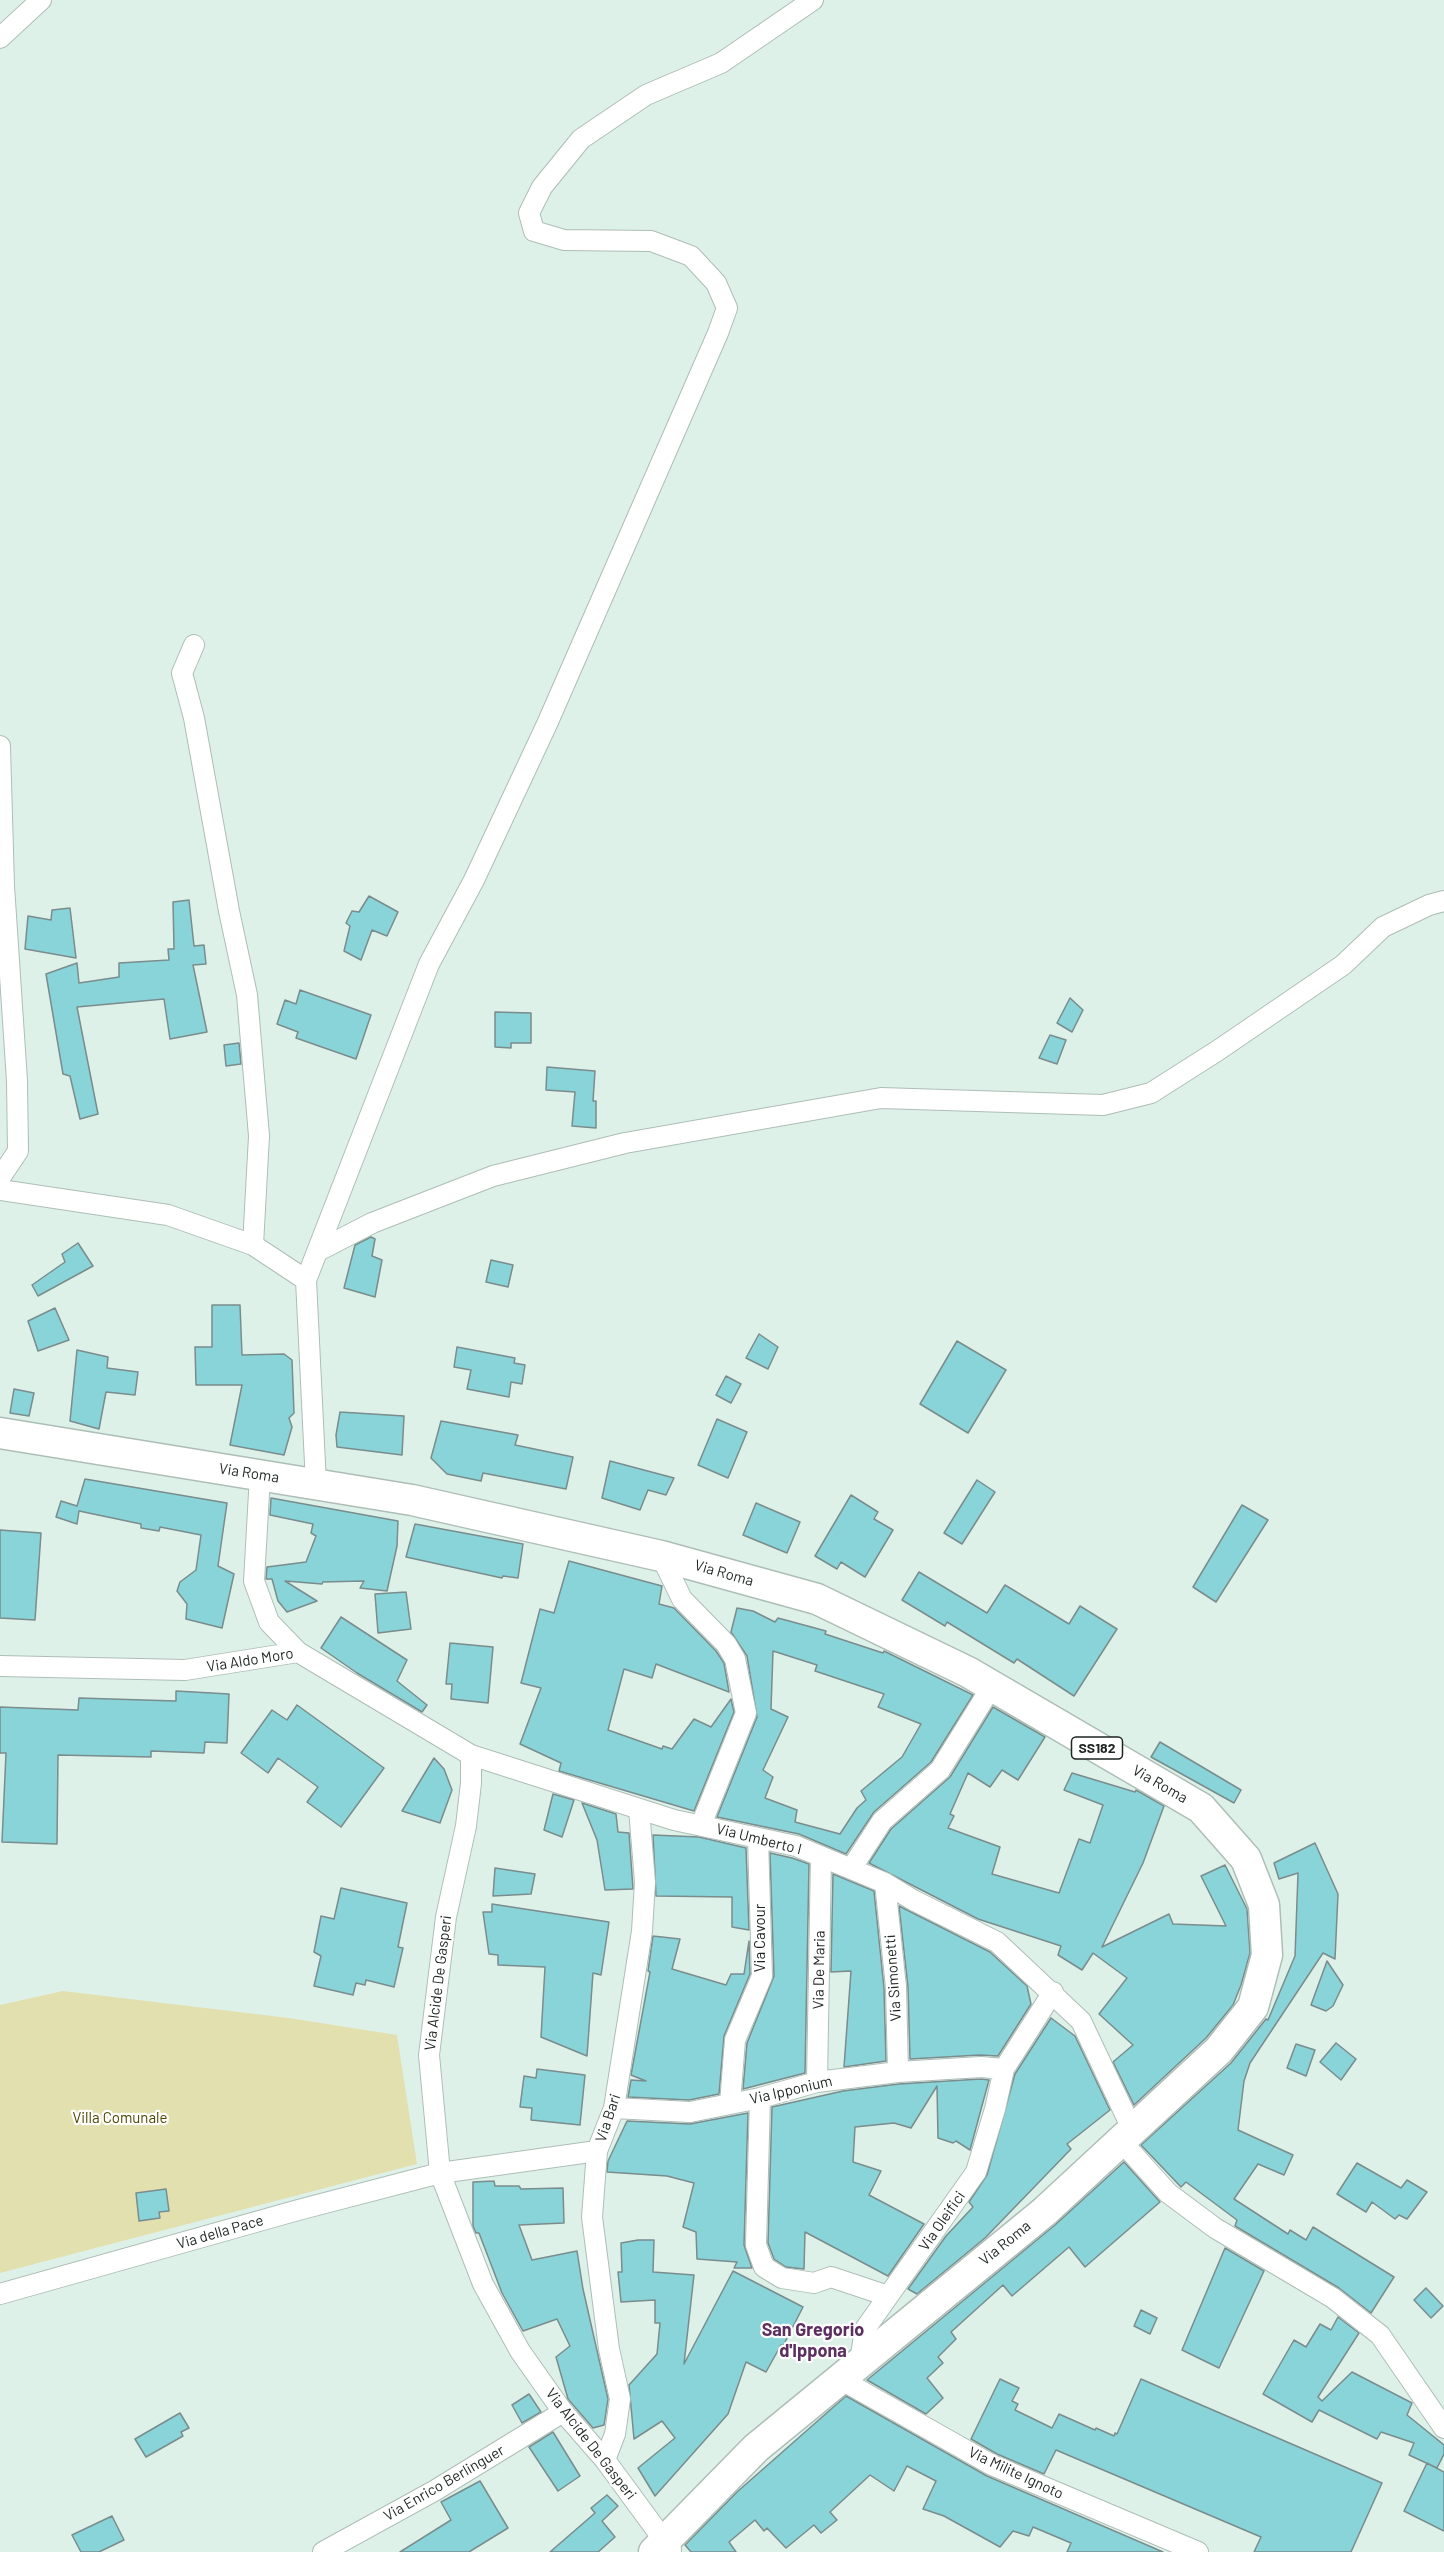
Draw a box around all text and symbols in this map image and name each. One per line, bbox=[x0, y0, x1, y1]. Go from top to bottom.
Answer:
street label: Via Roma bbox=[218, 1459, 280, 1487]
street label: Via Roma bbox=[692, 1556, 756, 1590]
street label: Via Aldo Moro bbox=[205, 1644, 295, 1676]
road number: SS182 bbox=[1072, 1737, 1122, 1759]
street label: Via Roma bbox=[1129, 1761, 1191, 1807]
street label: Via Umberto I bbox=[714, 1820, 804, 1858]
street label: Via Cavour bbox=[751, 1904, 769, 1972]
street label: Via Alcide De Gasperi bbox=[421, 1914, 455, 2052]
street label: Via De Maria bbox=[809, 1930, 829, 2010]
street label: Via Simonetti bbox=[881, 1934, 905, 2022]
street label: Via Ipponium bbox=[748, 2072, 834, 2108]
street label: Via Bari bbox=[592, 2092, 624, 2144]
park label: Villa Comunale bbox=[72, 2109, 168, 2127]
street label: Via Oleifici bbox=[915, 2188, 969, 2254]
street label: Via della Pace bbox=[175, 2211, 265, 2253]
street label: Via Roma bbox=[976, 2217, 1034, 2269]
district label: San Gregorio d'Ippona bbox=[762, 2319, 864, 2362]
street label: Via Alcide De Gasperi bbox=[542, 2385, 640, 2503]
street label: Via Enrico Berlinguer bbox=[380, 2441, 508, 2525]
street label: Via Milite Ignoto bbox=[966, 2443, 1066, 2503]

